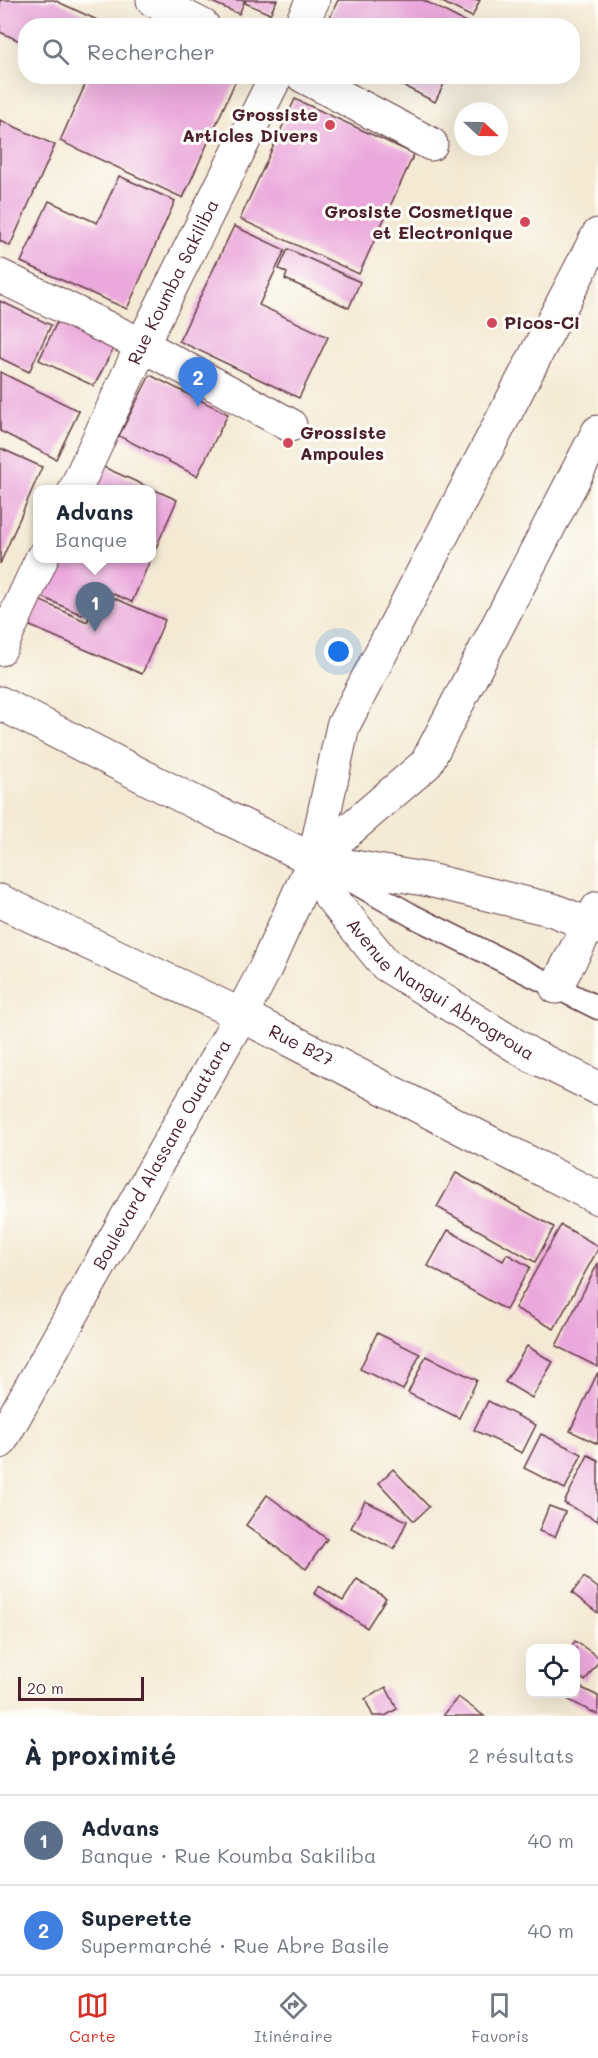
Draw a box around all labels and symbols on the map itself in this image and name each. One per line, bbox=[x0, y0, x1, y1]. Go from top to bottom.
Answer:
place label: Grossiste Articles Divers bbox=[182, 102, 318, 147]
north arrow bbox=[454, 102, 508, 156]
marker: Grossiste Articles Divers bbox=[323, 118, 337, 132]
street label: Rue Koumba Sakiliba bbox=[122, 195, 224, 368]
place label: Grosiste Cosmetique et Electronique bbox=[324, 199, 513, 244]
marker: Grosiste Cosmetique et Electronique bbox=[518, 215, 532, 229]
place label: Picos-Ci bbox=[504, 310, 580, 334]
marker: Picos-Ci bbox=[485, 316, 499, 330]
pin: 2 bbox=[178, 358, 218, 407]
place label: Grossiste Ampoules bbox=[300, 420, 386, 465]
marker: Grossiste Ampoules bbox=[281, 436, 295, 450]
pin: 1 bbox=[76, 582, 115, 632]
your location bbox=[324, 637, 353, 666]
street label: Avenue Nangui Abrogroua bbox=[342, 913, 539, 1065]
street label: Rue B27 bbox=[265, 1018, 338, 1071]
street label: Boulevard Alassane Ouattara bbox=[87, 1035, 236, 1274]
scale bar bbox=[18, 1674, 144, 1702]

